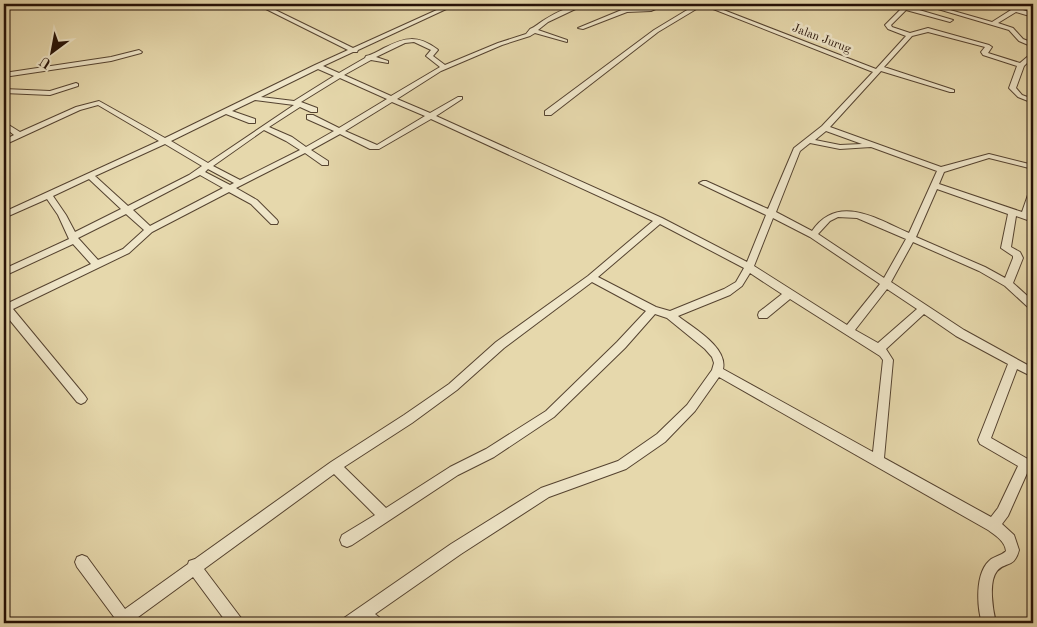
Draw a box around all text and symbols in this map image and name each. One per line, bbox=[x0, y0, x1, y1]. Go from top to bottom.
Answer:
street label: Jalan Jurug bbox=[790, 22, 853, 56]
north arrow bbox=[28, 28, 78, 78]
text: U bbox=[37, 53, 54, 71]

